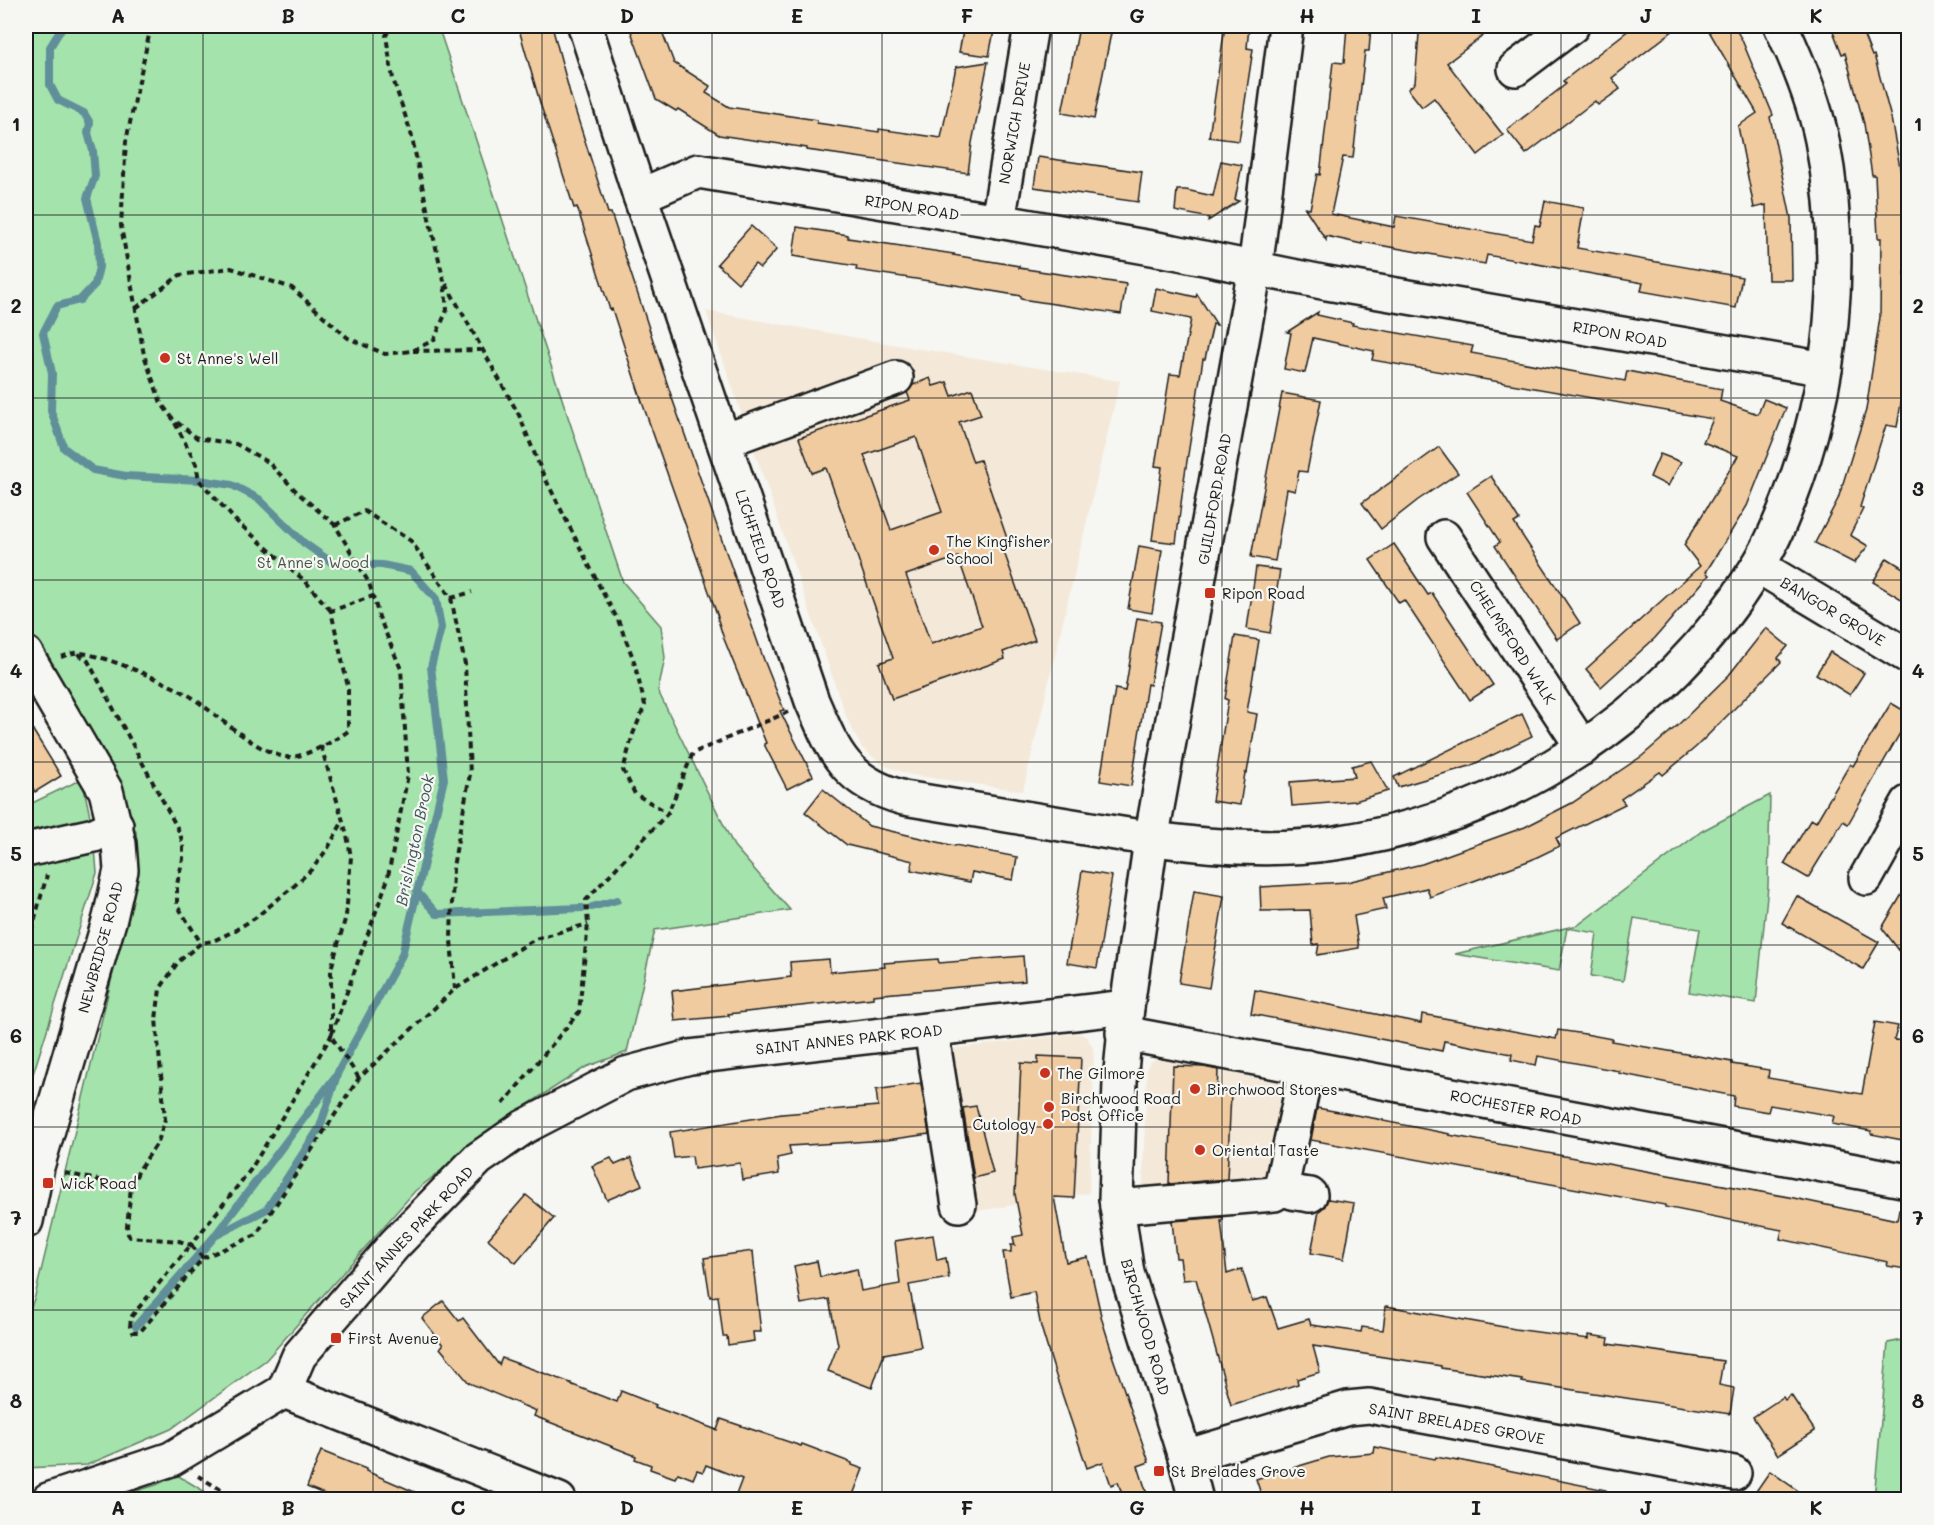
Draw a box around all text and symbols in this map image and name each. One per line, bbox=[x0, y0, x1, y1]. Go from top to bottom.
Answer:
text: A bbox=[111, 2, 125, 28]
text: B bbox=[281, 2, 295, 28]
text: C bbox=[451, 2, 466, 28]
text: D bbox=[620, 2, 634, 28]
text: E bbox=[791, 2, 803, 28]
text: F bbox=[961, 2, 974, 28]
text: G bbox=[1129, 2, 1145, 28]
text: H bbox=[1299, 2, 1315, 28]
text: I bbox=[1471, 2, 1481, 28]
text: J bbox=[1639, 2, 1653, 28]
text: K bbox=[1809, 2, 1823, 28]
street label: NORWICH DRIVE bbox=[993, 60, 1035, 185]
text: 1 bbox=[12, 110, 20, 136]
text: 1 bbox=[1914, 110, 1922, 136]
street label: RIPON ROAD bbox=[863, 190, 961, 224]
text: 2 bbox=[10, 292, 22, 318]
text: 2 bbox=[1912, 292, 1924, 318]
street label: RIPON ROAD bbox=[1571, 316, 1669, 352]
place label: St Anne's Well bbox=[177, 348, 279, 368]
marker: St Anne's Well bbox=[158, 351, 172, 365]
street label: GUILDFORD ROAD bbox=[1193, 432, 1235, 566]
text: 3 bbox=[10, 475, 22, 501]
text: 3 bbox=[1912, 475, 1924, 501]
street label: LICHFIELD ROAD bbox=[731, 487, 791, 611]
place label: The Kingfisher School bbox=[946, 531, 1051, 568]
marker: The Kingfisher School bbox=[927, 543, 941, 557]
park label: St Anne's Wood bbox=[257, 552, 369, 572]
street label: BANGOR GROVE bbox=[1777, 572, 1890, 650]
street label: CHELMSFORD WALK bbox=[1465, 576, 1561, 708]
place label: Ripon Road bbox=[1222, 583, 1305, 603]
marker: Ripon Road bbox=[1203, 586, 1217, 600]
text: 4 bbox=[10, 657, 23, 683]
text: 4 bbox=[1912, 657, 1925, 683]
water label: Brislington Brook bbox=[390, 772, 438, 908]
text: 5 bbox=[10, 840, 22, 866]
text: 5 bbox=[1912, 840, 1924, 866]
street label: NEWBRIDGE ROAD bbox=[73, 879, 127, 1015]
street label: SAINT ANNES PARK ROAD bbox=[754, 1019, 944, 1059]
text: 6 bbox=[10, 1022, 22, 1048]
text: 6 bbox=[1912, 1022, 1924, 1048]
place label: The Gilmore bbox=[1057, 1063, 1145, 1083]
marker: The Gilmore bbox=[1038, 1066, 1052, 1080]
place label: Birchwood Stores bbox=[1207, 1079, 1338, 1099]
marker: Birchwood Stores bbox=[1188, 1082, 1202, 1096]
street label: ROCHESTER ROAD bbox=[1449, 1084, 1583, 1130]
place label: Birchwood Road Post Office bbox=[1061, 1088, 1181, 1125]
marker: Birchwood Road Post Office bbox=[1042, 1100, 1056, 1114]
place label: Cutology bbox=[972, 1114, 1036, 1134]
marker: Cutology bbox=[1041, 1117, 1055, 1131]
place label: Oriental Taste bbox=[1212, 1140, 1319, 1160]
marker: Oriental Taste bbox=[1193, 1143, 1207, 1157]
street label: SAINT ANNES PARK ROAD bbox=[335, 1161, 477, 1313]
place label: Wick Road bbox=[60, 1173, 137, 1193]
marker: Wick Road bbox=[41, 1176, 55, 1190]
text: 7 bbox=[10, 1204, 22, 1230]
text: 7 bbox=[1912, 1204, 1924, 1230]
street label: BIRCHWOOD ROAD bbox=[1117, 1256, 1175, 1398]
place label: First Avenue bbox=[348, 1328, 439, 1348]
marker: First Avenue bbox=[329, 1331, 343, 1345]
text: 8 bbox=[10, 1387, 22, 1413]
text: 8 bbox=[1912, 1387, 1924, 1413]
street label: SAINT BRELADES GROVE bbox=[1367, 1398, 1547, 1448]
place label: St Brelades Grove bbox=[1171, 1461, 1306, 1481]
marker: St Brelades Grove bbox=[1152, 1464, 1166, 1478]
text: A bbox=[111, 1494, 125, 1520]
text: B bbox=[281, 1494, 295, 1520]
text: C bbox=[451, 1494, 466, 1520]
text: D bbox=[620, 1494, 634, 1520]
text: E bbox=[791, 1494, 803, 1520]
text: F bbox=[961, 1494, 974, 1520]
text: G bbox=[1129, 1494, 1145, 1520]
text: H bbox=[1299, 1494, 1315, 1520]
text: I bbox=[1471, 1494, 1481, 1520]
text: J bbox=[1639, 1494, 1653, 1520]
text: K bbox=[1809, 1494, 1823, 1520]

